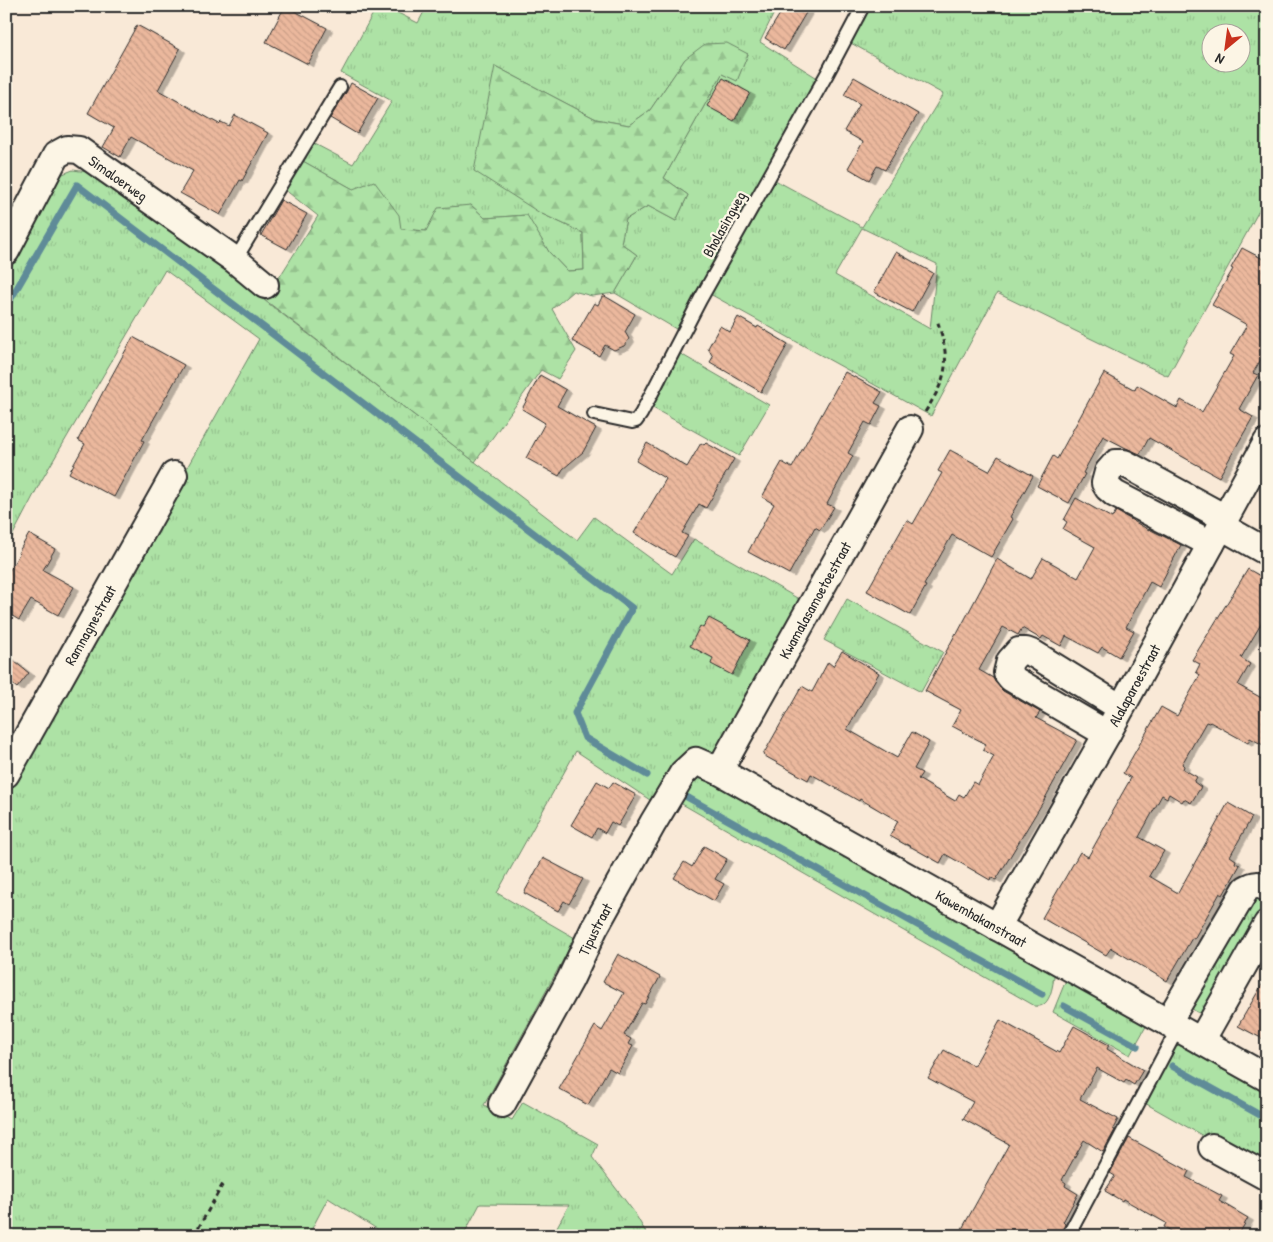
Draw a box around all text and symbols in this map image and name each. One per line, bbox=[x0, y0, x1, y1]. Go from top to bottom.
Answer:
north arrow bbox=[1200, 22, 1250, 72]
text: N bbox=[1211, 49, 1227, 70]
street label: Simaloerweg bbox=[85, 150, 152, 206]
street label: Bholasingweg bbox=[697, 187, 751, 261]
street label: Kwamalasamoetoestraat bbox=[773, 537, 856, 662]
street label: Ramnagnestraat bbox=[59, 580, 121, 669]
street label: Alalaparoestraat bbox=[1103, 639, 1165, 730]
street label: Kawemhakanstraat bbox=[932, 884, 1032, 952]
street label: Tipustraat bbox=[573, 898, 617, 959]

